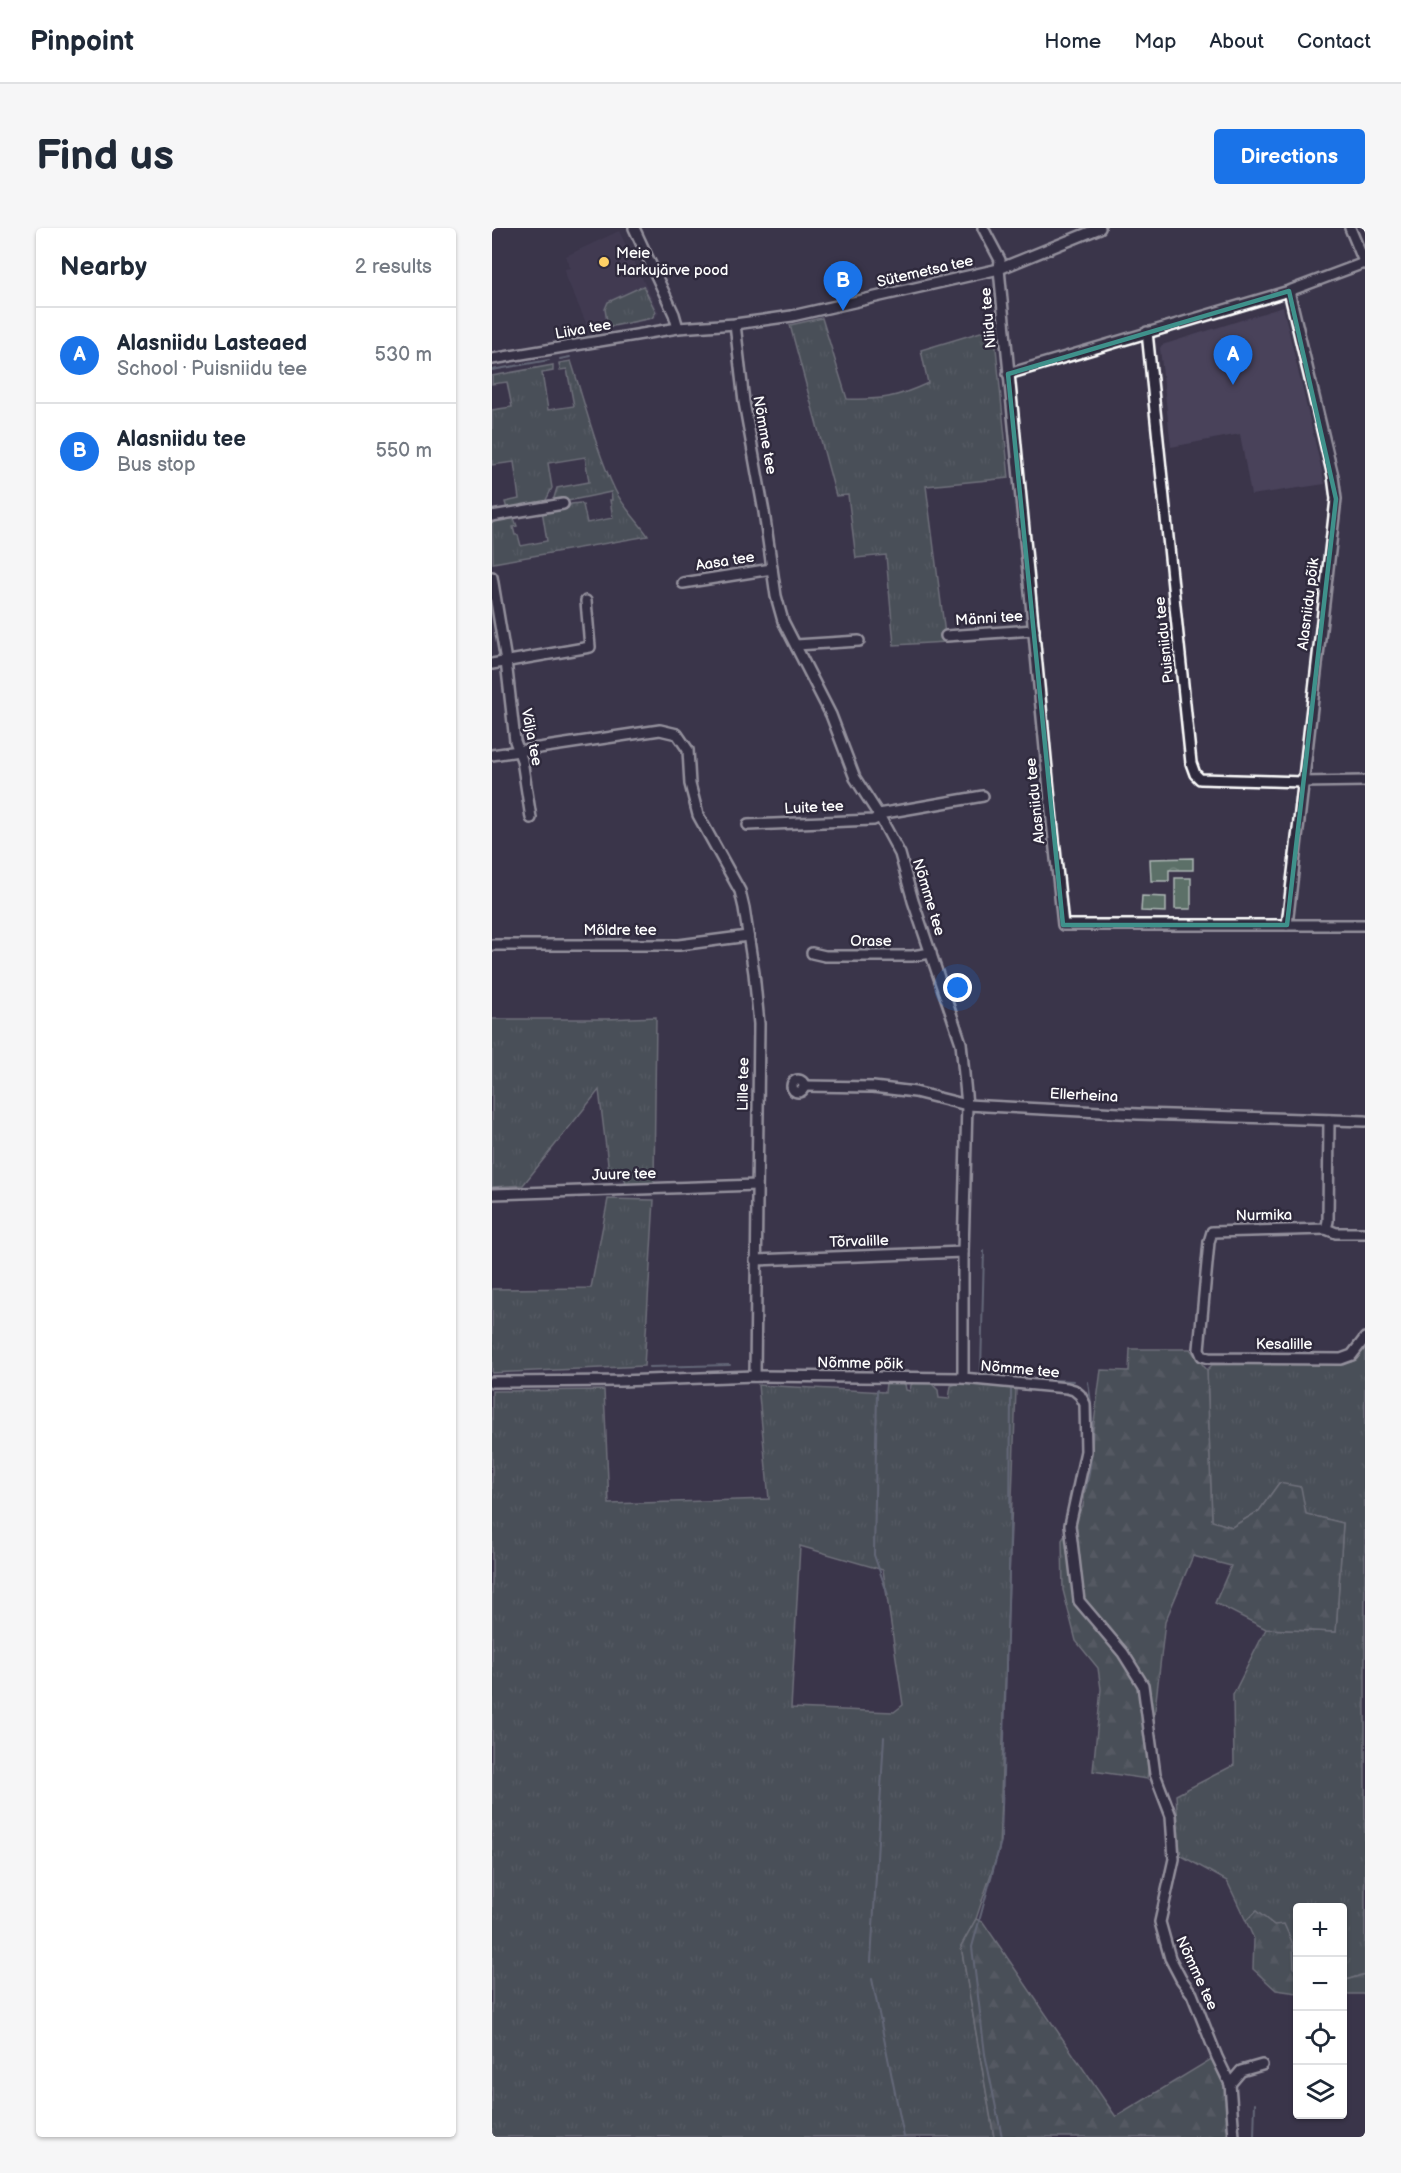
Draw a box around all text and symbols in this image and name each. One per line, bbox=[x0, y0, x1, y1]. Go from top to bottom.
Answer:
text: Pinpoint bbox=[30, 25, 134, 58]
text: Home bbox=[1044, 29, 1101, 54]
text: Map bbox=[1134, 29, 1176, 54]
text: About bbox=[1209, 29, 1264, 54]
text: Contact bbox=[1297, 29, 1371, 54]
button: Directions bbox=[1214, 129, 1365, 184]
text: Find us bbox=[36, 131, 174, 182]
place label: Meie Harkujärve pood bbox=[616, 244, 728, 280]
street label: Sütemetsa tee bbox=[875, 251, 975, 292]
text: Nearby bbox=[60, 252, 147, 283]
text: 2 results bbox=[355, 255, 432, 279]
marker: Meie Harkujärve pood bbox=[597, 255, 611, 269]
pin: B bbox=[824, 262, 862, 311]
street label: Niidu tee bbox=[976, 287, 1001, 349]
street label: Liiva tee bbox=[554, 315, 613, 344]
text: Alasniidu Lasteaed bbox=[117, 330, 307, 357]
pin: A bbox=[1214, 336, 1252, 385]
text: A bbox=[73, 343, 86, 367]
text: 530 m bbox=[375, 343, 432, 367]
text: School · Puisniidu tee bbox=[117, 357, 307, 381]
street label: Nõmme tee bbox=[748, 394, 781, 476]
text: Alasniidu tee bbox=[117, 426, 246, 453]
text: B bbox=[72, 439, 87, 463]
text: 550 m bbox=[375, 439, 432, 463]
text: Bus stop bbox=[117, 453, 196, 477]
street label: Aasa tee bbox=[694, 547, 756, 576]
street label: Alasniidu põik bbox=[1293, 556, 1324, 651]
street label: Puisniidu tee bbox=[1150, 596, 1179, 684]
street label: Männi tee bbox=[955, 607, 1024, 630]
street label: Välja tee bbox=[517, 707, 546, 767]
street label: Alasniidu tee bbox=[1022, 757, 1049, 845]
street label: Luite tee bbox=[784, 796, 844, 819]
street label: Nõmme tee bbox=[908, 856, 949, 938]
street label: Möldre tee bbox=[583, 921, 657, 940]
street label: Orase bbox=[850, 932, 892, 951]
your location bbox=[943, 973, 972, 1002]
street label: Lille tee bbox=[734, 1057, 753, 1111]
street label: Ellerheina bbox=[1049, 1084, 1119, 1107]
street label: Juure tee bbox=[591, 1164, 657, 1185]
street label: Nurmika bbox=[1236, 1206, 1292, 1225]
street label: Tõrvalille bbox=[829, 1231, 889, 1252]
street label: Kesalille bbox=[1256, 1335, 1312, 1354]
street label: Nõmme põik bbox=[817, 1353, 904, 1374]
street label: Nõmme tee bbox=[980, 1357, 1060, 1382]
map controls bbox=[1293, 1903, 1347, 2119]
button: + bbox=[1293, 1903, 1347, 1957]
street label: Nõmme tee bbox=[1171, 1933, 1222, 2013]
button: − bbox=[1293, 1957, 1347, 2011]
button: locate bbox=[1293, 2011, 1347, 2065]
button: layers bbox=[1293, 2065, 1347, 2119]

